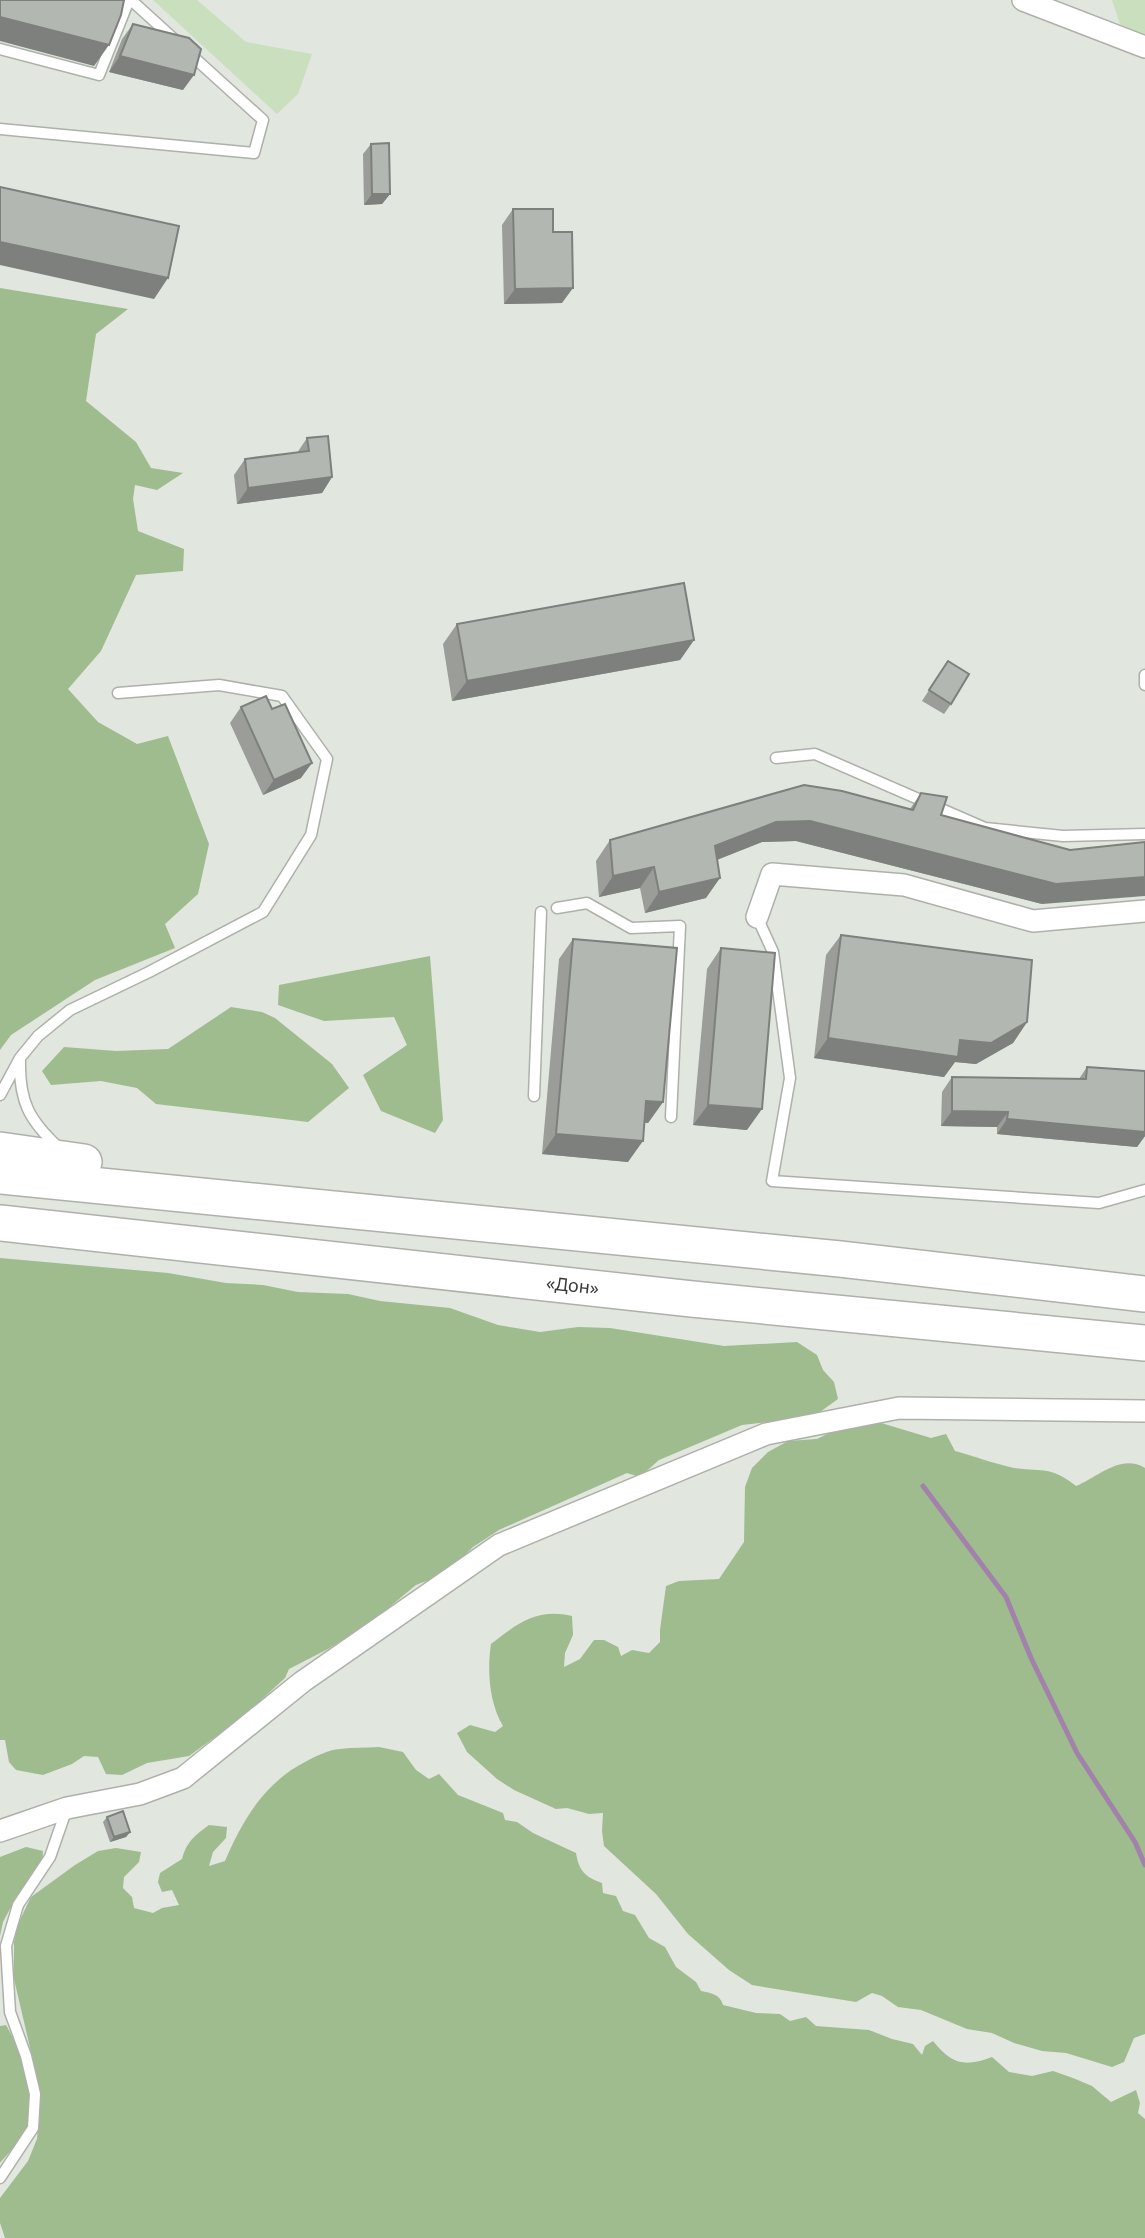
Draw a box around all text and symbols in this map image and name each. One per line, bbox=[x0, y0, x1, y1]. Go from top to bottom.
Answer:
street label: «Дон» bbox=[545, 1270, 600, 1300]

